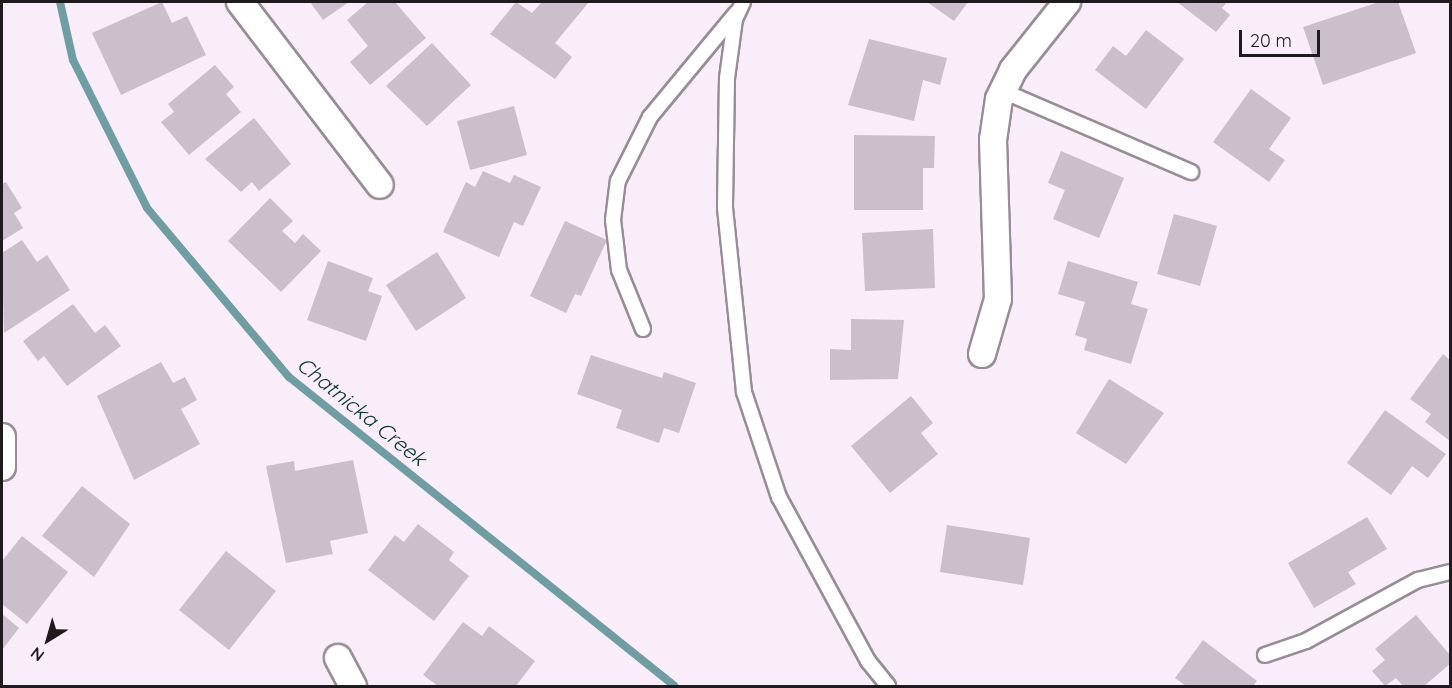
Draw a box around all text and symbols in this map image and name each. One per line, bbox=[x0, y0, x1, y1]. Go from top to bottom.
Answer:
scale bar bbox=[1242, 18, 1323, 56]
text: 20 m bbox=[1250, 29, 1292, 52]
water label: Chatnicka Creek bbox=[292, 351, 432, 471]
north arrow bbox=[18, 610, 78, 670]
text: N bbox=[26, 643, 48, 666]

